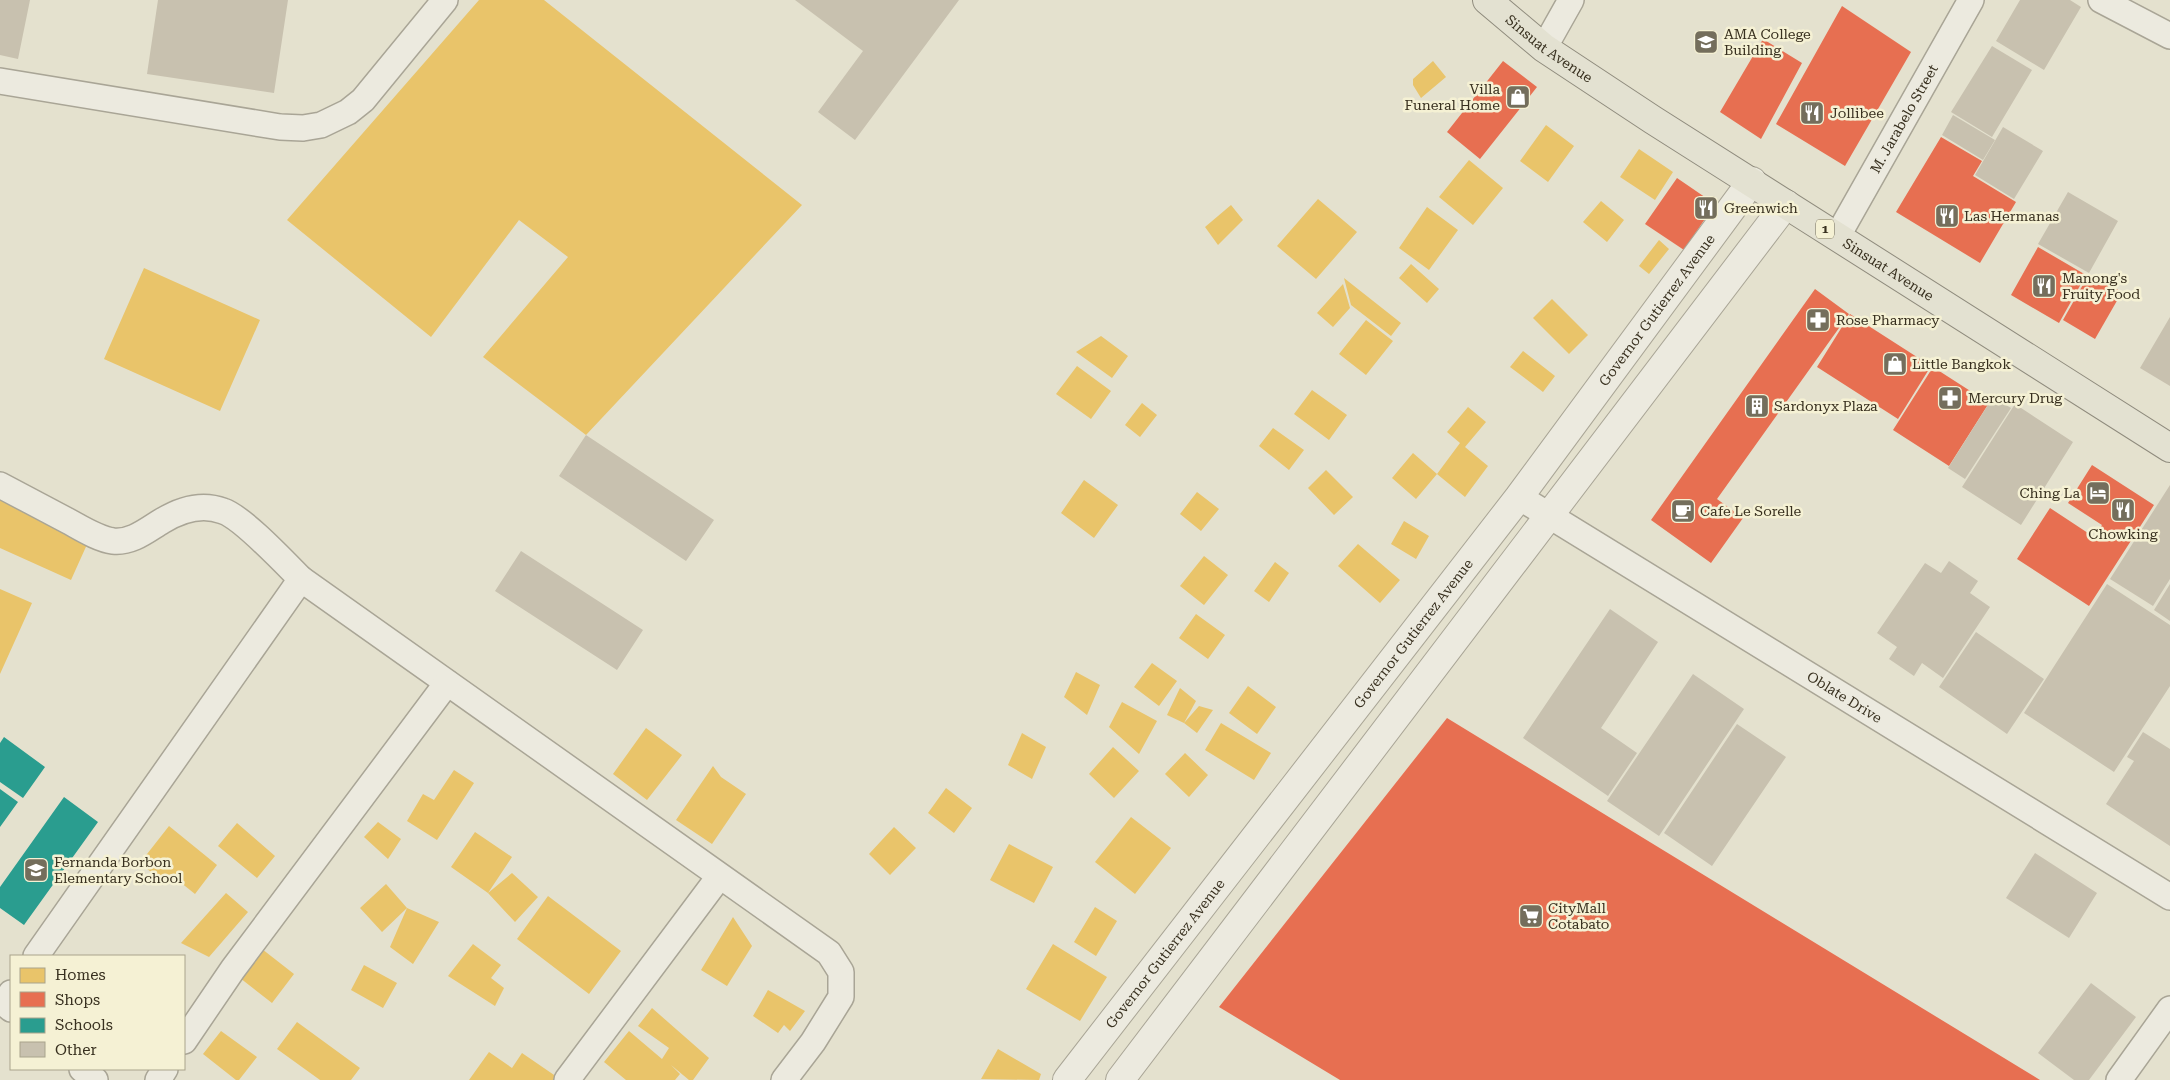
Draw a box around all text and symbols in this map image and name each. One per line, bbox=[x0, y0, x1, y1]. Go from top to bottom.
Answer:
street label: Sinsuat Avenue bbox=[1502, 11, 1596, 86]
place label: AMA College Building bbox=[1724, 26, 1811, 58]
school or university icon: AMA College Building bbox=[1693, 29, 1719, 55]
street label: M. Jarabelo Street bbox=[1867, 62, 1941, 176]
place label: Villa Funeral Home bbox=[1405, 81, 1500, 113]
shop icon: Villa Funeral Home bbox=[1505, 84, 1531, 110]
restaurant icon: Jollibee bbox=[1799, 100, 1825, 126]
place label: Jollibee bbox=[1830, 105, 1884, 121]
restaurant icon: Greenwich bbox=[1693, 195, 1719, 221]
place label: Greenwich bbox=[1724, 200, 1798, 216]
restaurant icon: Las Hermanas bbox=[1934, 203, 1960, 229]
place label: Las Hermanas bbox=[1964, 208, 2060, 224]
road number: 1 bbox=[1816, 220, 1834, 238]
street label: Governor Gutierrez Avenue bbox=[1596, 231, 1718, 389]
street label: Sinsuat Avenue bbox=[1840, 235, 1937, 304]
place label: Manong's Fruity Food bbox=[2062, 270, 2140, 302]
restaurant icon: Manong's Fruity Food bbox=[2031, 273, 2057, 299]
pharmacy icon: Rose Pharmacy bbox=[1805, 307, 1831, 333]
place label: Rose Pharmacy bbox=[1836, 312, 1940, 328]
shop icon: Little Bangkok bbox=[1882, 351, 1908, 377]
place label: Little Bangkok bbox=[1912, 356, 2011, 372]
pharmacy icon: Mercury Drug bbox=[1937, 385, 1963, 411]
place label: Mercury Drug bbox=[1968, 390, 2062, 406]
building icon: Sardonyx Plaza bbox=[1744, 393, 1770, 419]
place label: Sardonyx Plaza bbox=[1774, 398, 1878, 414]
hotel icon: Ching La bbox=[2085, 480, 2111, 506]
place label: Ching La bbox=[2020, 485, 2080, 501]
restaurant icon: Chowking bbox=[2110, 497, 2136, 523]
cafe icon: Cafe Le Sorelle bbox=[1670, 498, 1696, 524]
place label: Cafe Le Sorelle bbox=[1700, 503, 1802, 519]
place label: Chowking bbox=[2088, 526, 2158, 542]
street label: Governor Gutierrez Avenue bbox=[1350, 555, 1476, 711]
street label: Oblate Drive bbox=[1804, 668, 1885, 726]
place label: Fernanda Borbon Elementary School bbox=[54, 854, 183, 886]
school or university icon: Fernanda Borbon Elementary School bbox=[23, 857, 49, 883]
street label: Governor Gutierrez Avenue bbox=[1102, 875, 1228, 1031]
place label: CityMall Cotabato bbox=[1548, 900, 1609, 932]
supermarket icon: CityMall Cotabato bbox=[1518, 903, 1544, 929]
legend bbox=[10, 955, 185, 1070]
text: Homes bbox=[55, 966, 106, 984]
text: Shops bbox=[55, 991, 100, 1009]
text: Schools bbox=[55, 1016, 113, 1034]
text: Other bbox=[55, 1041, 97, 1059]

